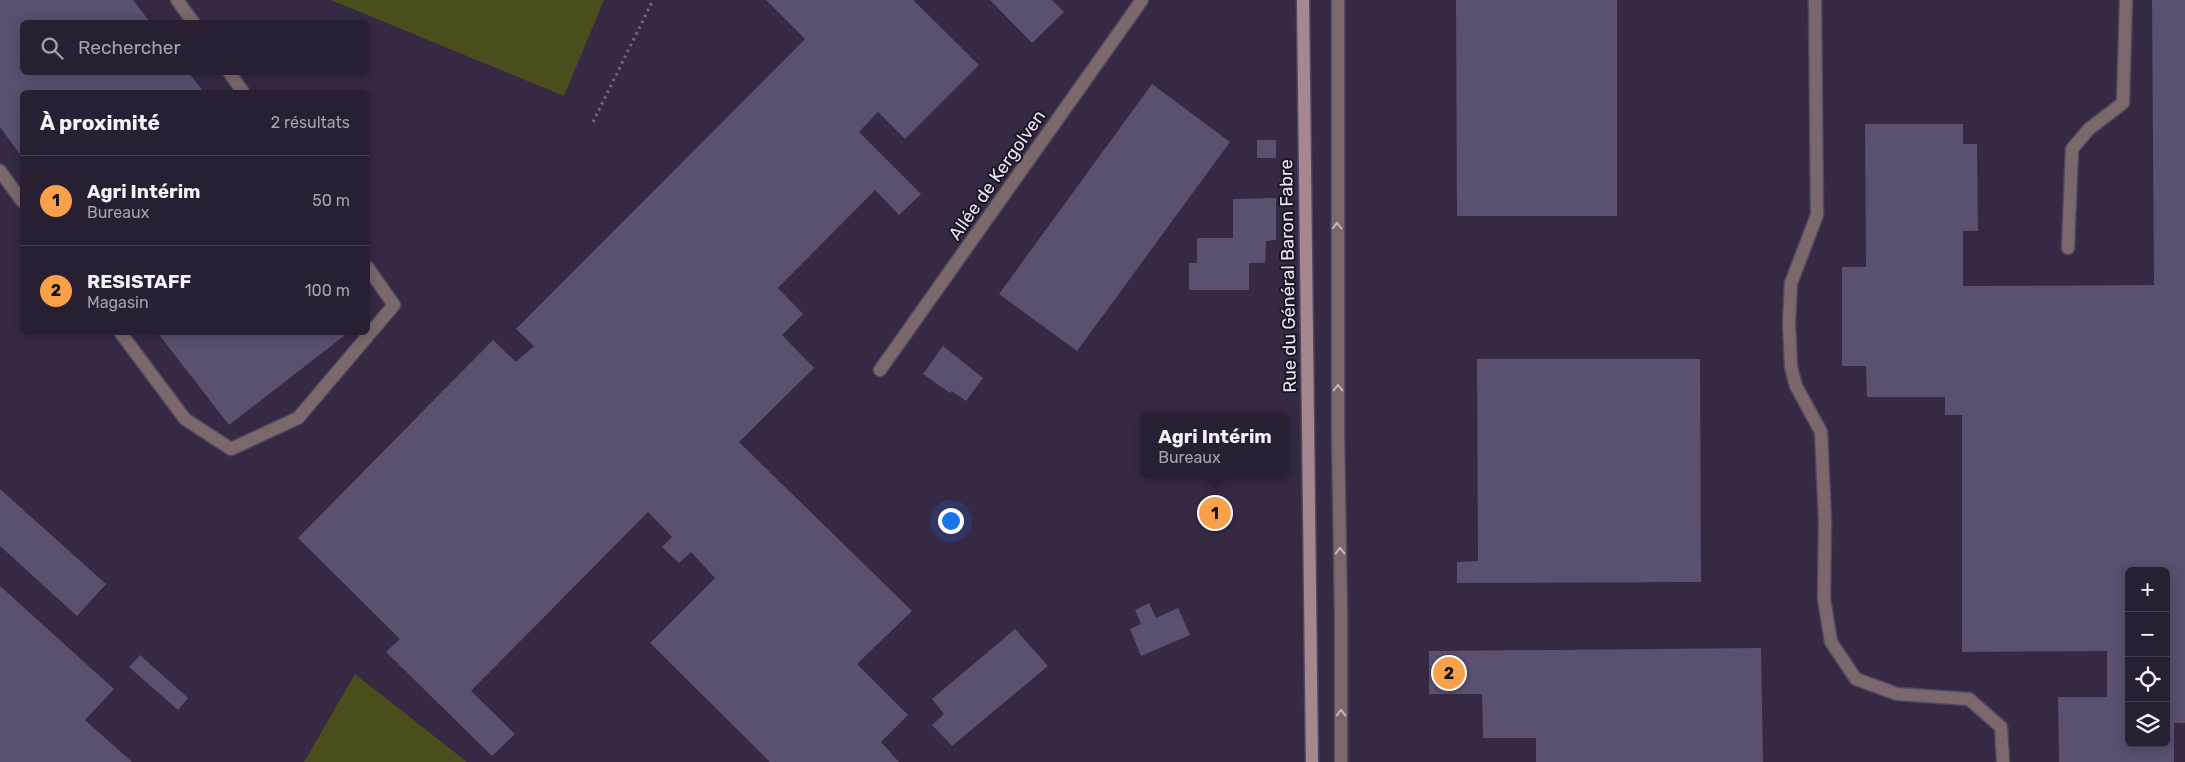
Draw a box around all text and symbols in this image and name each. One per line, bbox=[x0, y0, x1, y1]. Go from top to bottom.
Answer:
search box bbox=[20, 20, 370, 75]
icon: search bbox=[38, 34, 66, 62]
text: Rechercher bbox=[78, 36, 181, 59]
street label: Allée de Kergolven bbox=[944, 106, 1050, 244]
text: À proximité bbox=[40, 110, 160, 135]
text: 2 résultats bbox=[271, 113, 350, 132]
street label: Rue du Général Baron Fabre bbox=[1275, 159, 1301, 393]
text: Agri Intérim bbox=[87, 180, 201, 203]
text: 1 bbox=[52, 191, 60, 210]
text: 50 m bbox=[312, 191, 350, 210]
text: Bureaux bbox=[87, 203, 149, 222]
one-way arrow bbox=[1332, 222, 1342, 230]
text: RESISTAFF bbox=[87, 270, 191, 293]
text: 2 bbox=[51, 281, 61, 300]
text: 100 m bbox=[305, 281, 350, 300]
text: Magasin bbox=[87, 293, 149, 312]
one-way arrow bbox=[1333, 384, 1343, 392]
popup bbox=[1141, 413, 1289, 478]
text: Agri Intérim bbox=[1158, 425, 1272, 448]
text: Bureaux bbox=[1158, 448, 1221, 467]
pin: 1 bbox=[1199, 494, 1231, 532]
your location bbox=[938, 508, 964, 534]
one-way arrow bbox=[1335, 547, 1345, 554]
map controls bbox=[2125, 567, 2170, 747]
button: + bbox=[2125, 567, 2170, 612]
button: − bbox=[2125, 612, 2170, 657]
pin: 2 bbox=[1433, 654, 1465, 692]
button: locate bbox=[2125, 657, 2170, 702]
button: layers bbox=[2125, 702, 2170, 747]
one-way arrow bbox=[1336, 709, 1346, 717]

